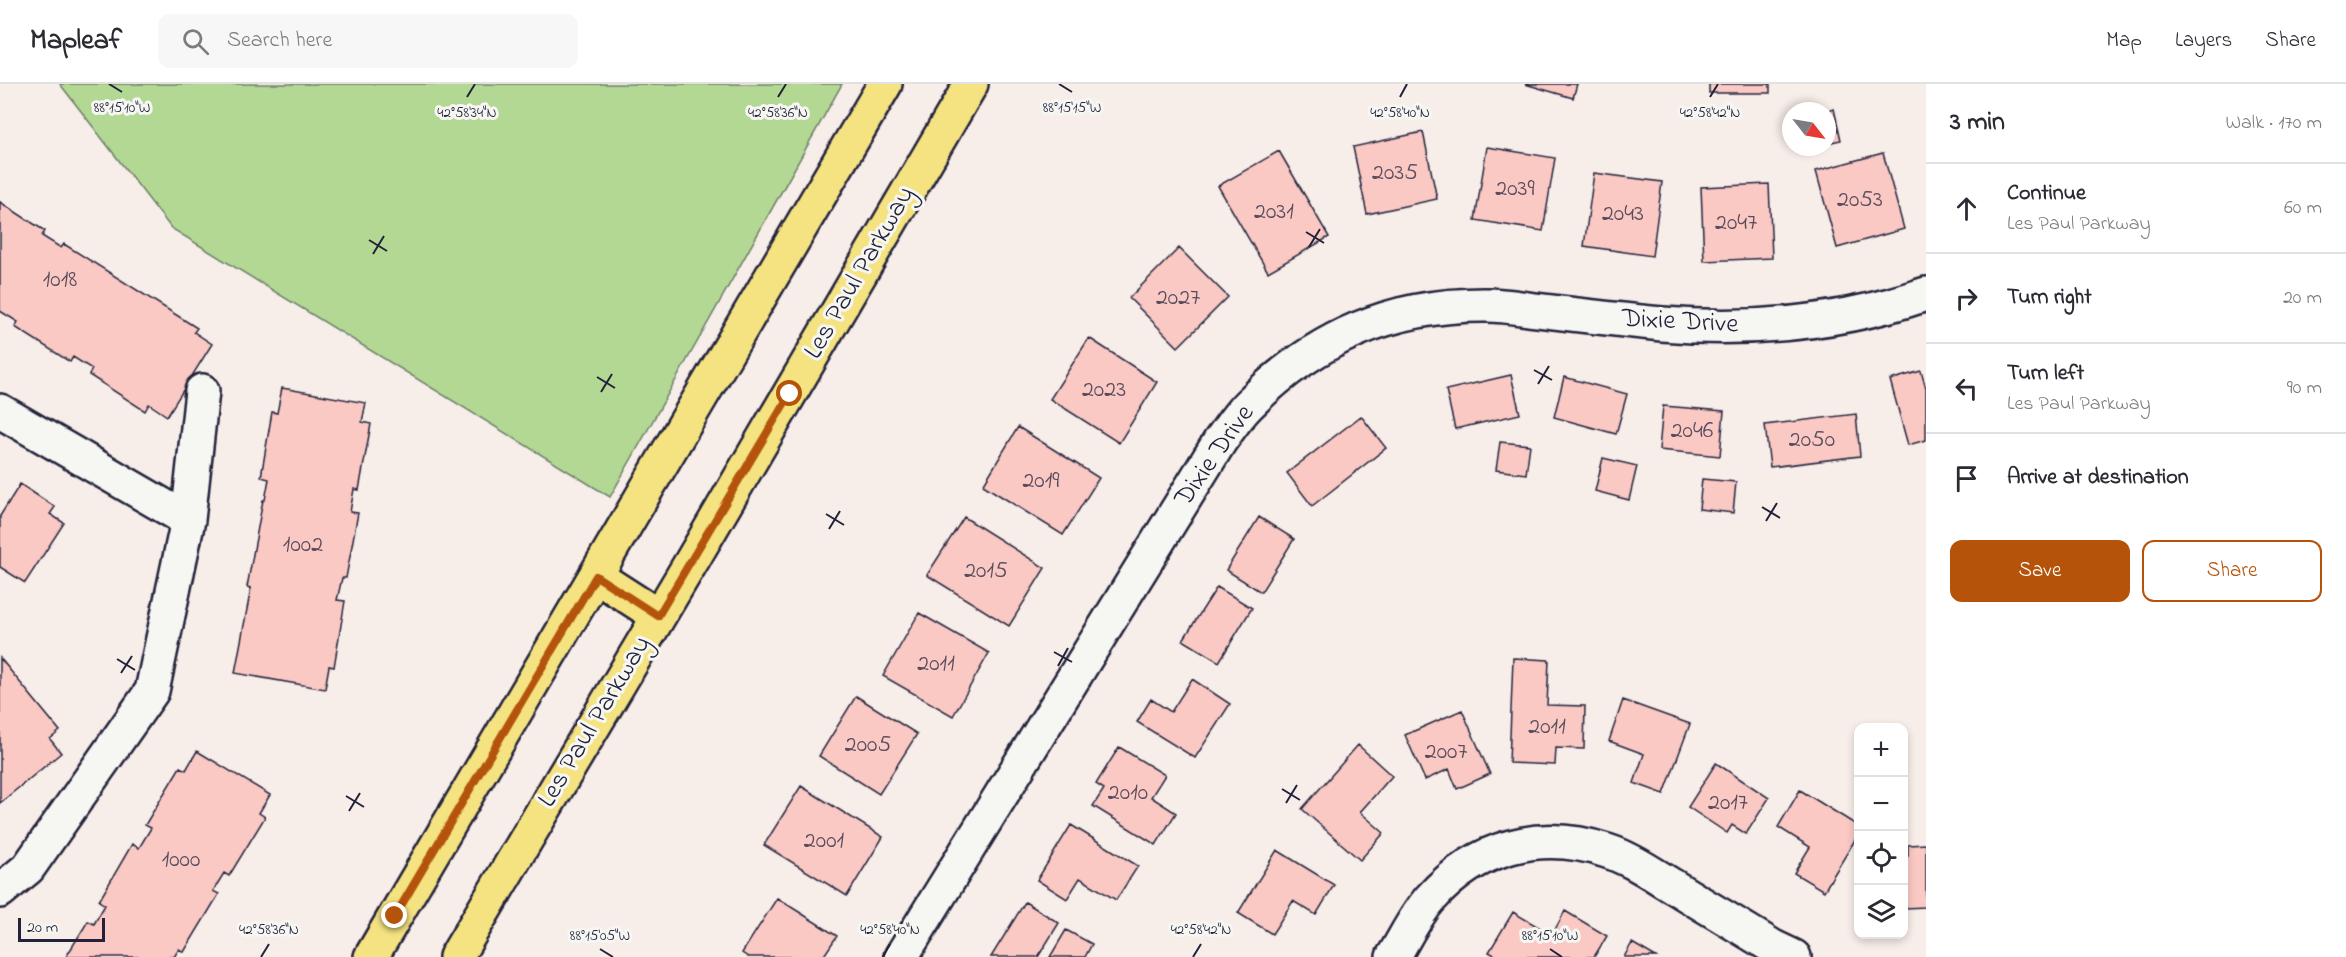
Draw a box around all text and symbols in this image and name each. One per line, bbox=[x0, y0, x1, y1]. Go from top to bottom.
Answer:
search box bbox=[158, 14, 578, 68]
text: Mapleaf bbox=[30, 21, 122, 62]
icon: search bbox=[179, 25, 212, 58]
text: Search here bbox=[227, 25, 332, 57]
text: Map bbox=[2106, 26, 2142, 56]
text: Layers bbox=[2175, 26, 2232, 56]
text: Share bbox=[2265, 26, 2316, 56]
text: 88°15'10"W bbox=[94, 97, 150, 119]
text: 88°15'15"W bbox=[1043, 97, 1101, 119]
text: 42°58'34"N bbox=[437, 102, 497, 124]
text: 42°58'36"N bbox=[748, 102, 808, 124]
text: 42°58'40"N bbox=[1370, 102, 1430, 124]
text: 42°58'42"N bbox=[1680, 102, 1740, 124]
north arrow bbox=[1782, 102, 1836, 156]
text: 3 min bbox=[1950, 104, 2005, 142]
text: Walk · 170 m bbox=[2226, 109, 2322, 138]
house number: 2035 bbox=[1372, 156, 1418, 191]
house number: 2039 bbox=[1495, 172, 1535, 207]
text: Continue bbox=[2007, 178, 2086, 210]
street label: Les Paul Parkway bbox=[795, 179, 925, 367]
house number: 2053 bbox=[1837, 183, 1883, 218]
icon: ahead bbox=[1950, 192, 1983, 225]
text: 60 m bbox=[2284, 194, 2322, 223]
house number: 2031 bbox=[1254, 195, 1294, 230]
house number: 2043 bbox=[1602, 197, 1644, 232]
house number: 2047 bbox=[1715, 206, 1757, 241]
text: Les Paul Parkway bbox=[2007, 210, 2151, 239]
house number: 1018 bbox=[43, 263, 77, 298]
house number: 2027 bbox=[1156, 281, 1200, 316]
icon: right bbox=[1950, 282, 1983, 315]
text: Turn right bbox=[2007, 282, 2092, 314]
text: 20 m bbox=[2283, 284, 2322, 313]
street label: Dixie Drive bbox=[1620, 299, 1740, 345]
text: Turn left bbox=[2007, 358, 2084, 390]
icon: left bbox=[1950, 372, 1983, 405]
house number: 2023 bbox=[1082, 373, 1126, 408]
text: 90 m bbox=[2287, 374, 2322, 403]
route start bbox=[776, 380, 802, 406]
text: Les Paul Parkway bbox=[2007, 390, 2151, 419]
street label: Dixie Drive bbox=[1165, 396, 1265, 516]
house number: 2046 bbox=[1671, 414, 1714, 449]
house number: 2050 bbox=[1789, 423, 1835, 458]
icon: arrive bbox=[1950, 462, 1983, 495]
text: Arrive at destination bbox=[2007, 462, 2189, 494]
house number: 2019 bbox=[1022, 464, 1060, 499]
house number: 1002 bbox=[283, 528, 323, 563]
button: Save bbox=[1950, 540, 2130, 602]
button: Share bbox=[2142, 540, 2322, 602]
house number: 2015 bbox=[964, 554, 1008, 589]
street label: Les Paul Parkway bbox=[528, 629, 662, 815]
house number: 2011 bbox=[917, 647, 955, 682]
house number: 2011 bbox=[1528, 710, 1566, 745]
map controls bbox=[1854, 723, 1908, 939]
button: + bbox=[1854, 723, 1908, 777]
house number: 2005 bbox=[845, 728, 891, 763]
house number: 2007 bbox=[1425, 735, 1467, 770]
house number: 2010 bbox=[1108, 776, 1148, 811]
button: − bbox=[1854, 777, 1908, 831]
house number: 2017 bbox=[1708, 786, 1748, 821]
house number: 2001 bbox=[804, 824, 845, 859]
button: locate bbox=[1854, 831, 1908, 885]
house number: 1000 bbox=[162, 843, 200, 878]
button: layers bbox=[1854, 885, 1908, 939]
route end bbox=[381, 902, 407, 928]
scale bar bbox=[18, 915, 105, 942]
text: 20 m bbox=[27, 916, 58, 940]
text: 42°58'36"N bbox=[239, 919, 299, 941]
text: 42°58'40"N bbox=[860, 919, 920, 941]
text: 42°58'42"N bbox=[1171, 919, 1231, 941]
text: 88°15'05"W bbox=[570, 925, 630, 947]
text: 88°15'10"W bbox=[1522, 925, 1578, 947]

